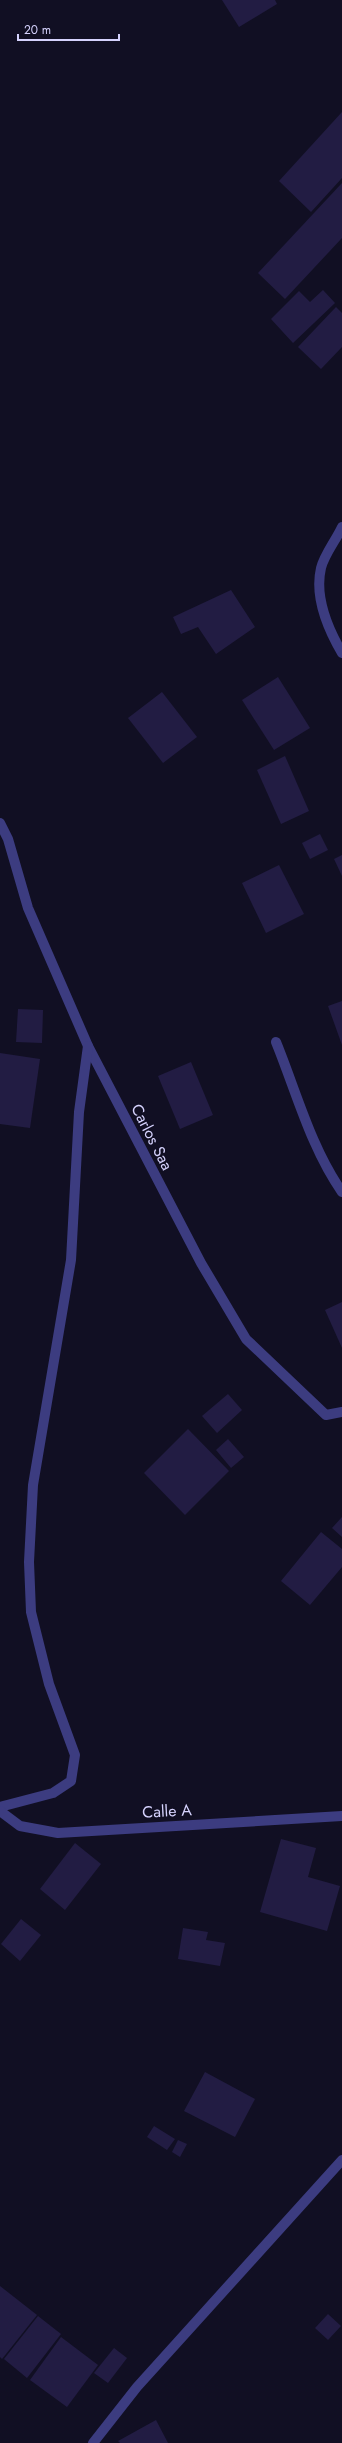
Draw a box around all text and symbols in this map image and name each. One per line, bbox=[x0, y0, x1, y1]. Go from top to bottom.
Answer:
scale bar bbox=[18, 16, 119, 42]
text: 20 m bbox=[24, 21, 51, 39]
street label: Carlos Saa bbox=[125, 1100, 179, 1174]
street label: Calle A bbox=[142, 1798, 193, 1824]

